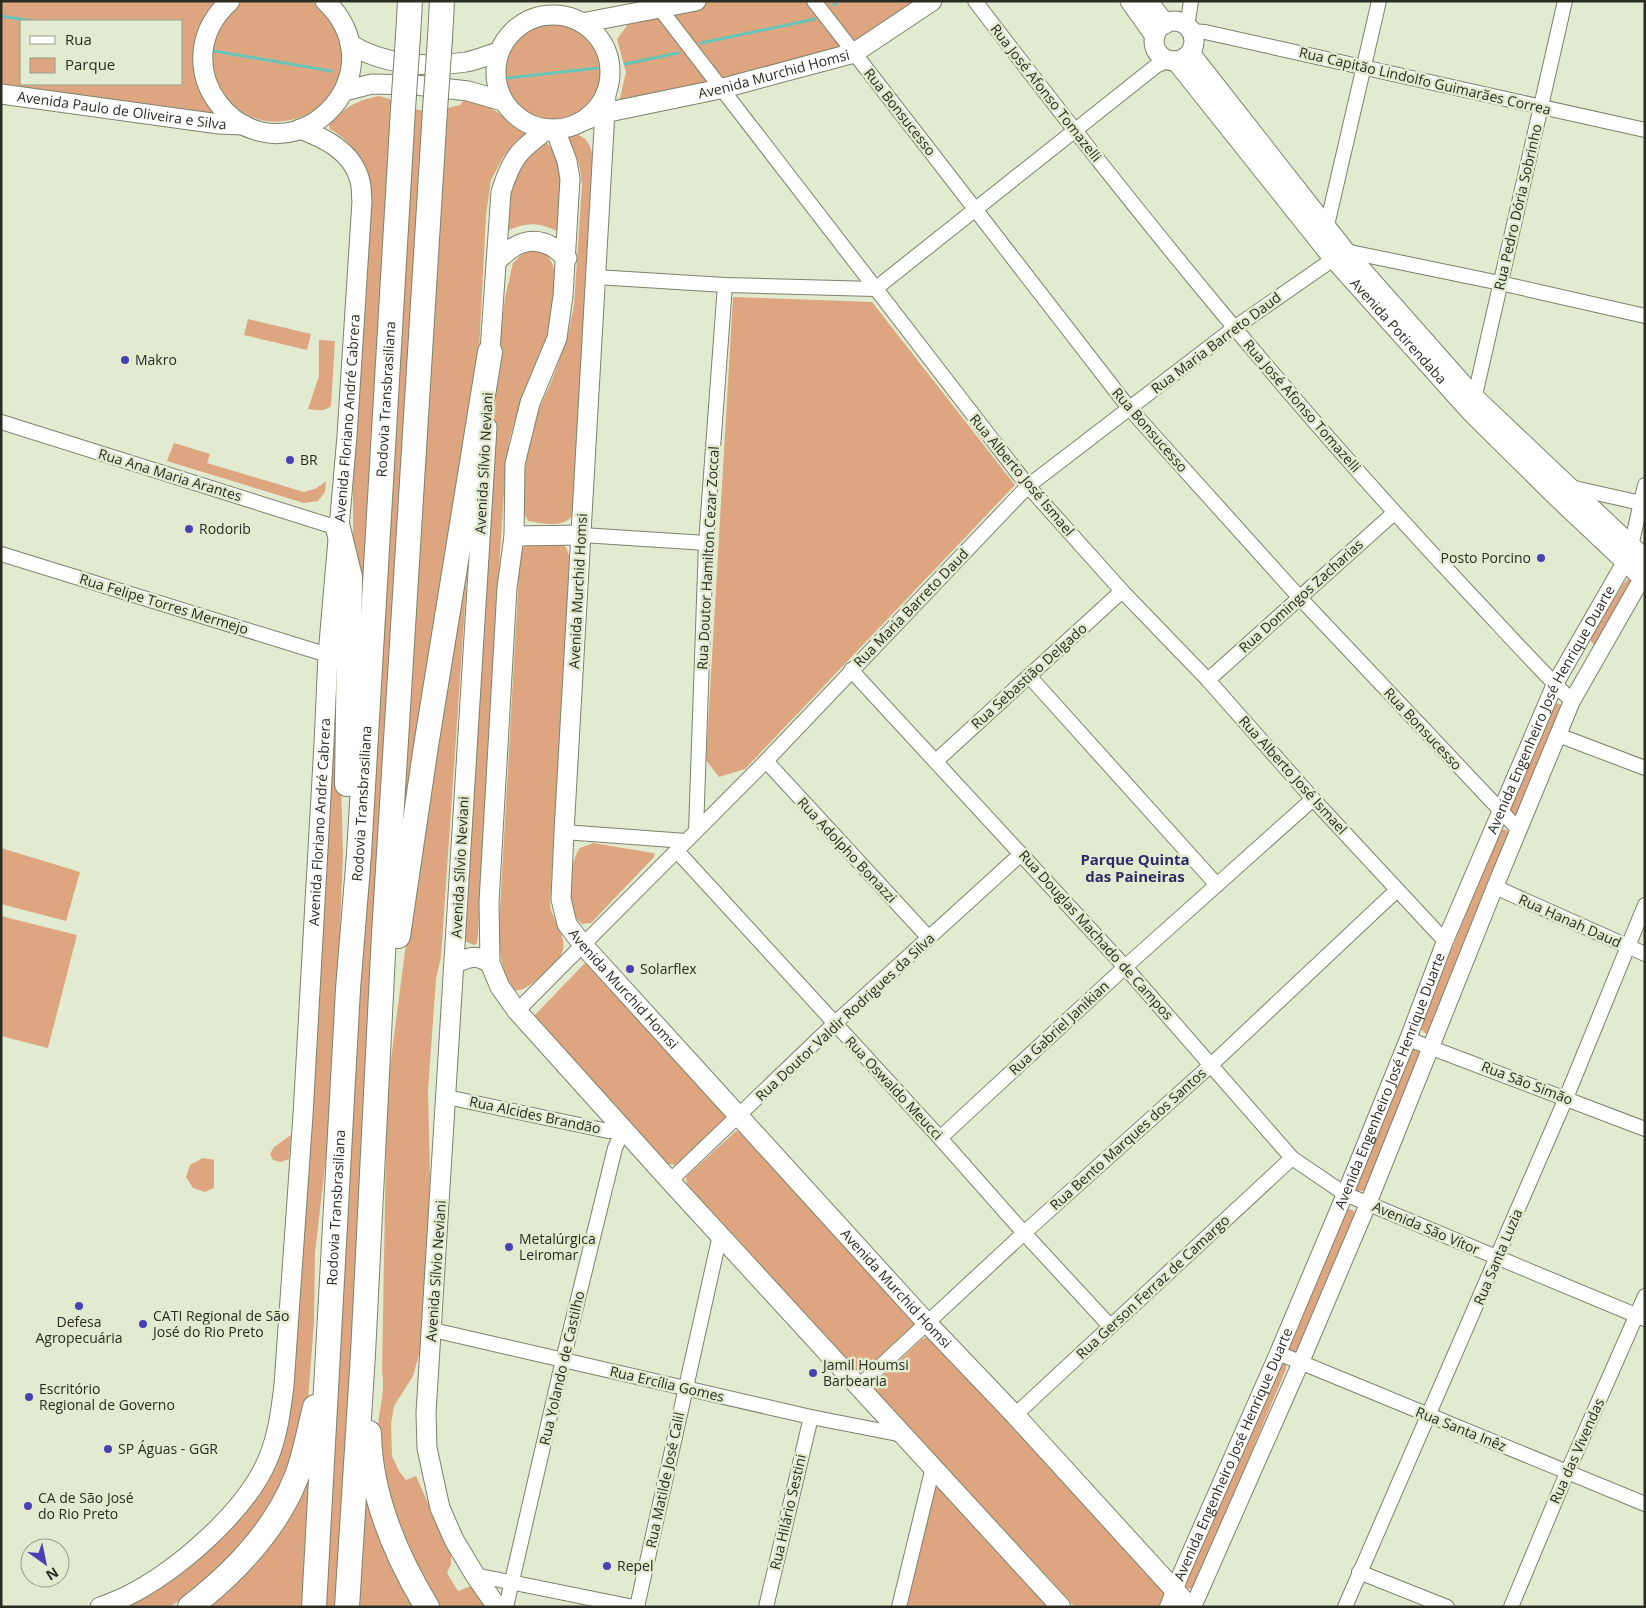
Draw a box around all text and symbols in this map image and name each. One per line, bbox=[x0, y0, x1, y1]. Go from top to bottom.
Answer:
legend bbox=[20, 20, 182, 85]
street label: Rua José Afonso Tomazelli bbox=[987, 20, 1106, 166]
text: Rua bbox=[65, 29, 92, 49]
street label: Rua Capitão Lindolfo Guimarães Correa bbox=[1297, 42, 1553, 119]
street label: Avenida Murchid Homsi bbox=[696, 45, 851, 102]
text: Parque bbox=[65, 54, 115, 74]
street label: Rua Bonsucesso bbox=[860, 64, 941, 159]
street label: Avenida Paulo de Oliveira e Silva bbox=[16, 86, 227, 133]
street label: Rua Pedro Dória Sobrinho bbox=[1489, 122, 1546, 292]
street label: Avenida Potirendaba bbox=[1346, 274, 1451, 388]
street label: Rua Maria Barreto Daud bbox=[1147, 287, 1284, 398]
street label: Avenida Floriano André Cabrera bbox=[330, 313, 364, 523]
street label: Rodovia Transbrasiliana bbox=[371, 321, 399, 478]
street label: Rua José Afonso Tomazelli bbox=[1239, 335, 1365, 476]
place label: Makro bbox=[135, 350, 177, 369]
marker: Makro bbox=[119, 354, 131, 366]
street label: Rua Bonsucesso bbox=[1108, 383, 1192, 476]
street label: Avenida Sílvio Neviani bbox=[470, 392, 497, 534]
street label: Rua Alberto José Ismael bbox=[966, 410, 1079, 540]
street label: Rua Ana Maria Arantes bbox=[96, 444, 244, 505]
street label: Rua Doutor Hamilton Cezar Zoccal bbox=[692, 446, 723, 670]
place label: BR bbox=[300, 450, 318, 469]
marker: BR bbox=[284, 454, 296, 466]
street label: Avenida Murchid Homsi bbox=[564, 513, 591, 669]
place label: Rodorib bbox=[199, 519, 251, 538]
marker: Rodorib bbox=[183, 523, 195, 535]
street label: Rua Domingos Zacharias bbox=[1234, 534, 1367, 657]
street label: Rua Maria Barreto Daud bbox=[849, 544, 972, 671]
place label: Posto Porcino bbox=[1441, 548, 1531, 567]
marker: Posto Porcino bbox=[1535, 552, 1547, 564]
street label: Rua Felipe Torres Mermejo bbox=[77, 569, 251, 638]
street label: Avenida Engenheiro José Henrique Duarte bbox=[1482, 582, 1619, 837]
street label: Rua Sebastião Delgado bbox=[967, 619, 1091, 733]
street label: Rua Bonsucesso bbox=[1380, 683, 1467, 774]
street label: Rua Alberto José Ismael bbox=[1235, 711, 1352, 838]
street label: Avenida Floriano André Cabrera bbox=[304, 718, 334, 927]
street label: Rodovia Transbrasiliana bbox=[347, 725, 376, 882]
street label: Rua Adolpho Bonazzi bbox=[793, 793, 901, 906]
street label: Avenida Sílvio Neviani bbox=[446, 796, 473, 938]
street label: Rua Douglas Machado de Campos bbox=[1015, 846, 1178, 1024]
district label: Parque Quinta das Paineiras bbox=[1080, 849, 1190, 886]
street label: Rua Hanah Daud bbox=[1516, 889, 1625, 952]
street label: Avenida Murchid Homsi bbox=[565, 924, 683, 1053]
street label: Rua Doutor Valdir Rodrigues da Silva bbox=[751, 928, 938, 1105]
street label: Avenida Engenheiro José Henrique Duarte bbox=[1330, 950, 1449, 1212]
place label: Solarflex bbox=[640, 959, 697, 978]
marker: Solarflex bbox=[624, 963, 636, 975]
street label: Rua Gabriel Janikian bbox=[1005, 976, 1113, 1079]
street label: Rua Oswaldo Meucci bbox=[841, 1032, 947, 1143]
street label: Rua São Simão bbox=[1479, 1056, 1576, 1109]
street label: Rua Bento Marques dos Santos bbox=[1045, 1063, 1210, 1214]
street label: Rua Alcides Brandão bbox=[468, 1091, 603, 1138]
street label: Rodovia Transbrasiliana bbox=[322, 1129, 349, 1286]
street label: Avenida São Vítor bbox=[1370, 1196, 1483, 1259]
street label: Avenida Sílvio Neviani bbox=[421, 1199, 450, 1342]
street label: Rua Santa Luzia bbox=[1469, 1206, 1526, 1308]
street label: Rua Gerson Ferraz de Camargo bbox=[1072, 1210, 1234, 1363]
street label: Avenida Murchid Homsi bbox=[837, 1224, 956, 1352]
place label: Metalúrgica Leiromar bbox=[519, 1229, 596, 1264]
marker: Metalúrgica Leiromar bbox=[503, 1241, 515, 1253]
street label: Rua Yolando de Castilho bbox=[535, 1289, 589, 1447]
marker: Defesa Agropecuária bbox=[73, 1300, 85, 1312]
place label: CATI Regional de São José do Rio Preto bbox=[151, 1306, 289, 1341]
place label: Defesa Agropecuária bbox=[35, 1312, 123, 1347]
marker: CATI Regional de São José do Rio Preto bbox=[137, 1318, 149, 1330]
street label: Avenida Engenheiro José Henrique Duarte bbox=[1169, 1325, 1297, 1583]
place label: Jamil Houmsi Barbearia bbox=[821, 1355, 909, 1390]
street label: Rua Ercília Gomes bbox=[608, 1361, 727, 1406]
marker: Jamil Houmsi Barbearia bbox=[807, 1367, 819, 1379]
place label: Escritório Regional de Governo bbox=[39, 1379, 175, 1414]
marker: Escritório Regional de Governo bbox=[23, 1391, 35, 1403]
street label: Rua das Vivendas bbox=[1545, 1395, 1608, 1507]
street label: Rua Santa Inêz bbox=[1413, 1402, 1510, 1455]
street label: Rua Matilde José Calil bbox=[641, 1410, 688, 1550]
place label: SP Águas - GGR bbox=[118, 1439, 218, 1458]
marker: SP Águas - GGR bbox=[102, 1443, 114, 1455]
street label: Rua Hilário Sestini bbox=[765, 1452, 810, 1572]
place label: CA de São José do Rio Preto bbox=[38, 1488, 134, 1523]
marker: CA de São José do Rio Preto bbox=[22, 1500, 34, 1512]
north arrow bbox=[20, 1538, 70, 1588]
place label: Repel bbox=[617, 1556, 653, 1575]
marker: Repel bbox=[601, 1560, 613, 1572]
text: N bbox=[42, 1563, 62, 1585]

